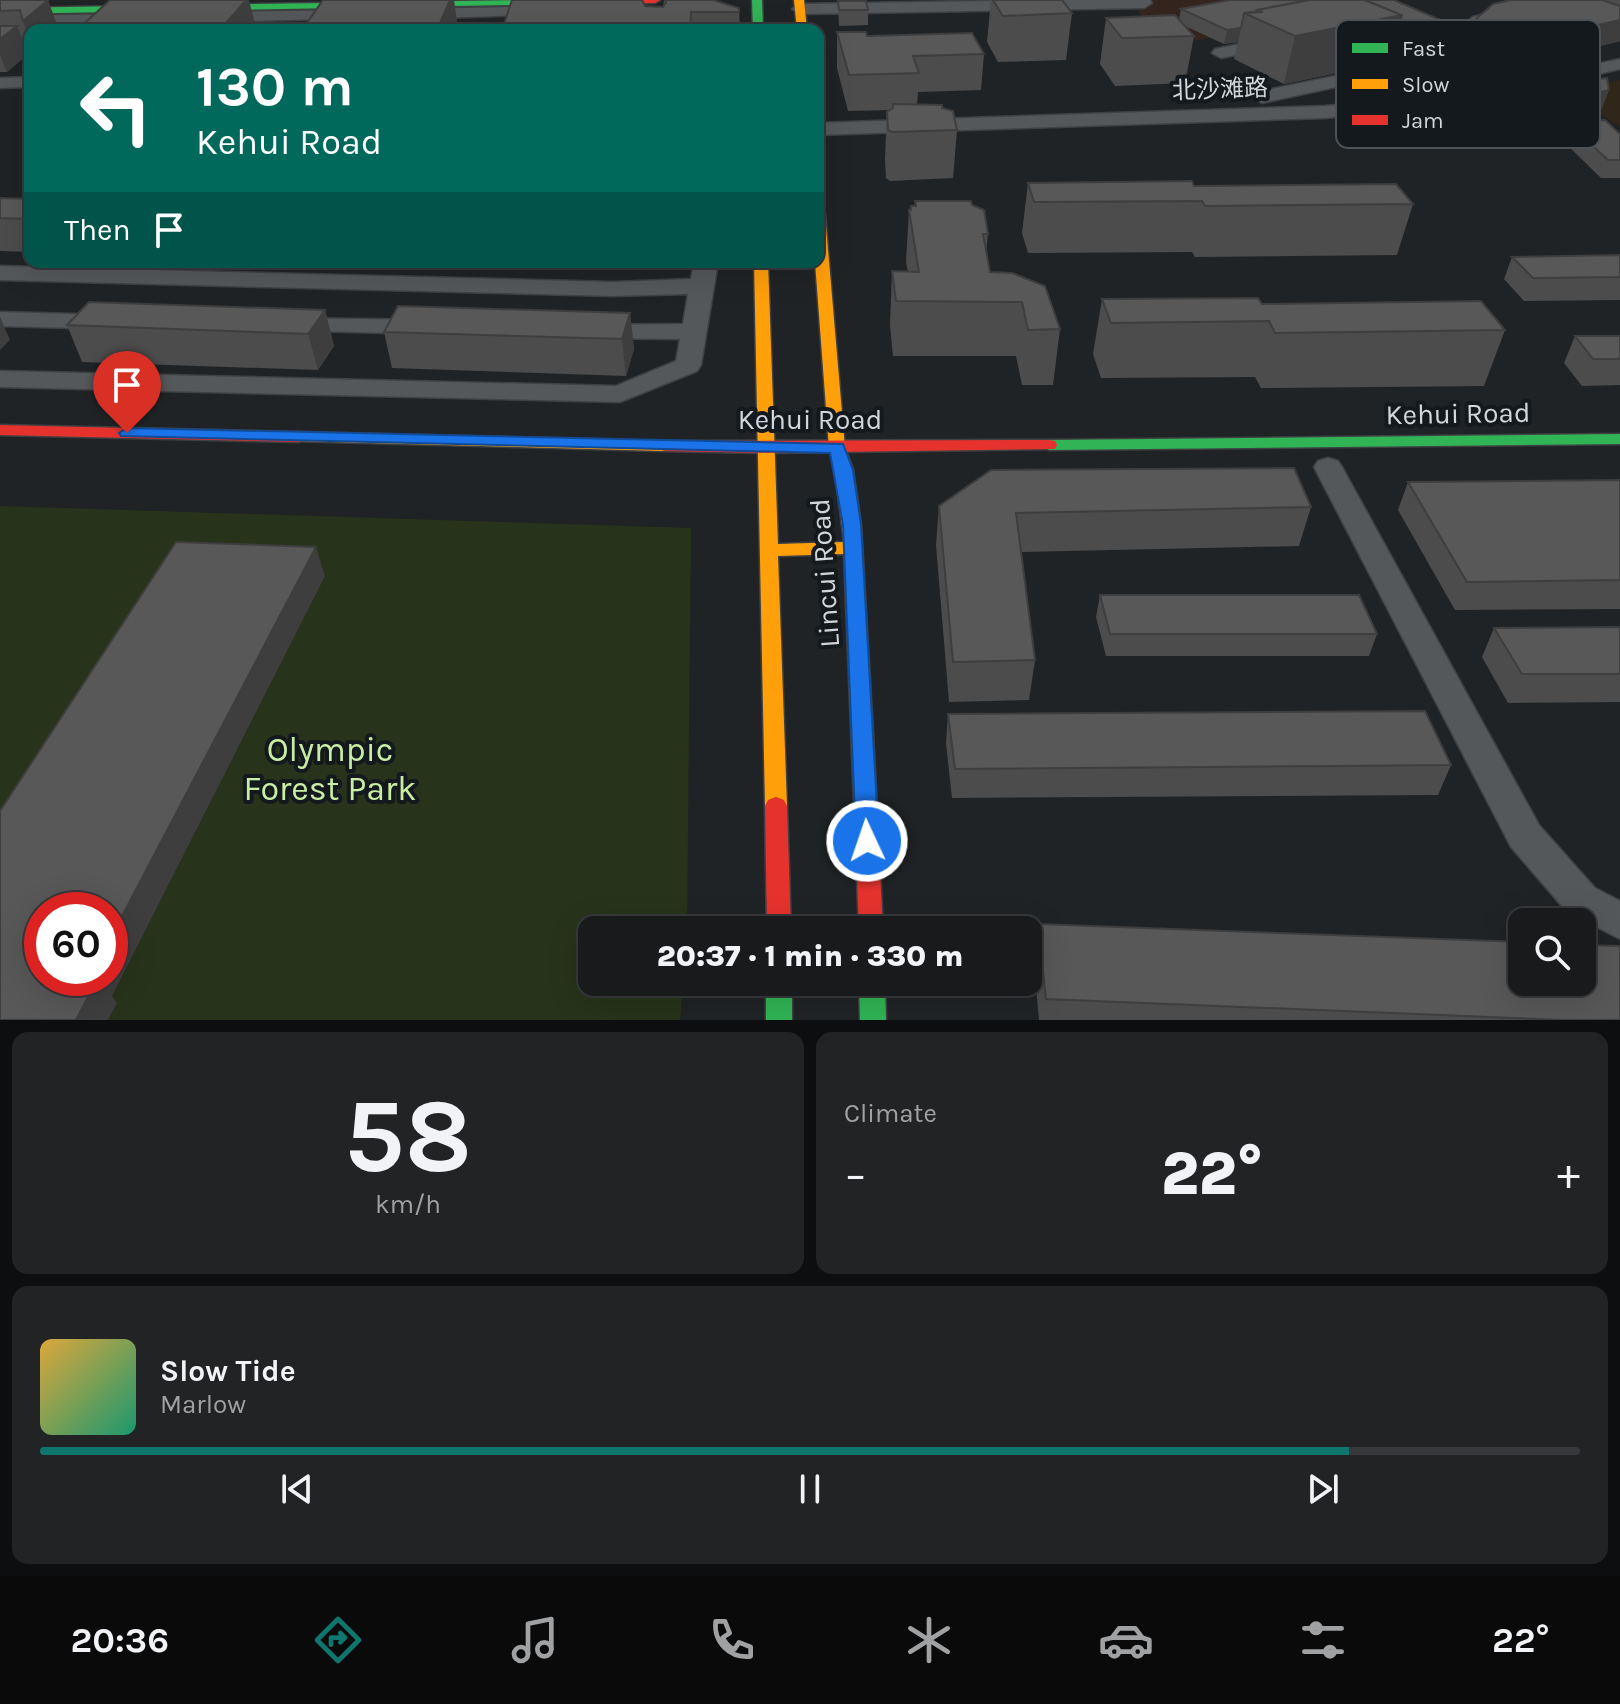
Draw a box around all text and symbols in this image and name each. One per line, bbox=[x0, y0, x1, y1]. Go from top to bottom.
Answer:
legend bbox=[1336, 20, 1600, 148]
text: Fast bbox=[1402, 36, 1445, 62]
text: 130 m bbox=[196, 54, 354, 119]
icon: left bbox=[64, 56, 168, 160]
text: Slow bbox=[1402, 72, 1449, 98]
street label: 北沙滩路 bbox=[1172, 73, 1268, 105]
text: Jam bbox=[1402, 108, 1444, 134]
text: Kehui Road bbox=[196, 121, 382, 163]
icon: arrive bbox=[147, 208, 191, 252]
text: Then bbox=[64, 212, 131, 248]
pin bbox=[93, 351, 161, 433]
icon: arrive bbox=[105, 363, 149, 407]
street label: Kehui Road bbox=[1385, 396, 1531, 431]
street label: Kehui Road bbox=[738, 403, 882, 436]
street label: Lincui Road bbox=[803, 497, 846, 649]
park label: Olympic Forest Park bbox=[244, 730, 416, 809]
position arrow bbox=[825, 799, 909, 883]
speed limit sign: 60 bbox=[24, 892, 128, 996]
map controls bbox=[1508, 908, 1596, 996]
button: search bbox=[1508, 908, 1596, 996]
text: 20:37 · 1 min · 330 m bbox=[657, 938, 963, 974]
text: 58 bbox=[344, 1076, 472, 1197]
text: Climate bbox=[844, 1098, 937, 1129]
text: 22° bbox=[1161, 1139, 1263, 1209]
text: − bbox=[844, 1149, 867, 1200]
text: + bbox=[1557, 1149, 1580, 1200]
text: km/h bbox=[375, 1189, 441, 1220]
text: Slow Tide bbox=[160, 1353, 296, 1389]
text: Marlow bbox=[160, 1389, 246, 1420]
icon: previous bbox=[275, 1467, 319, 1511]
icon: pause bbox=[788, 1467, 832, 1511]
icon: next bbox=[1301, 1467, 1345, 1511]
icon: directions bbox=[310, 1612, 366, 1668]
icon: music bbox=[507, 1612, 563, 1668]
icon: phone bbox=[704, 1612, 760, 1668]
icon: climate bbox=[901, 1612, 957, 1668]
icon: car bbox=[1098, 1612, 1154, 1668]
icon: filters bbox=[1295, 1612, 1351, 1668]
text: 20:36 bbox=[70, 1619, 169, 1661]
text: 22° bbox=[1492, 1619, 1549, 1661]

